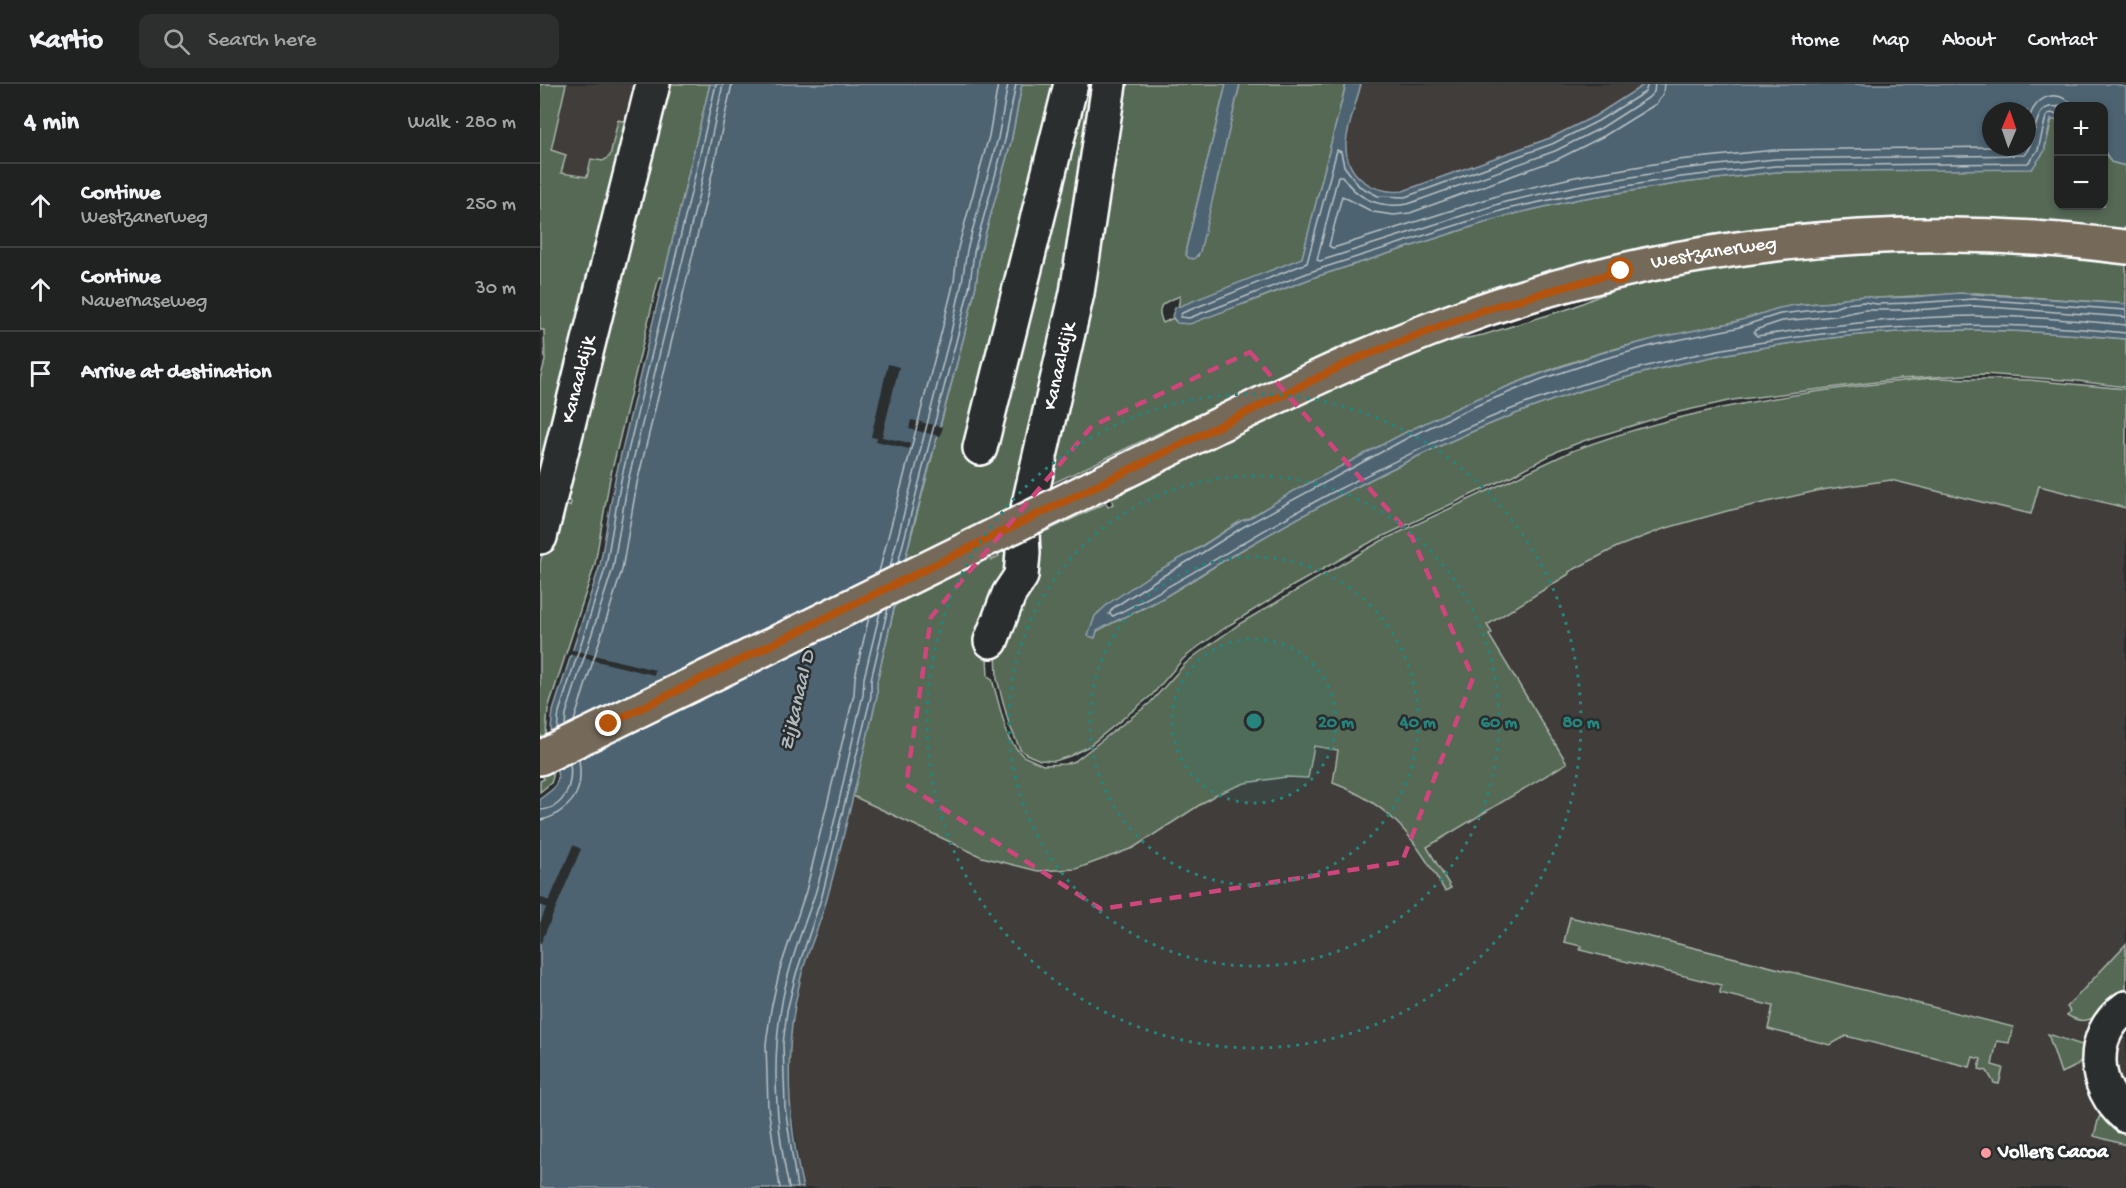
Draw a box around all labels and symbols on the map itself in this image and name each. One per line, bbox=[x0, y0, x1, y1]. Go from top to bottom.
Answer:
north arrow bbox=[1982, 102, 2036, 156]
street label: Westzanerweg bbox=[1649, 232, 1778, 275]
route start bbox=[1607, 257, 1633, 283]
street label: Kanaaldijk bbox=[1039, 318, 1082, 412]
street label: Kanaaldijk bbox=[557, 332, 602, 426]
water label: Zijkanaal D bbox=[775, 647, 823, 753]
route end bbox=[595, 710, 621, 736]
centre of rings bbox=[1244, 711, 1264, 731]
text: 20 m bbox=[1318, 713, 1354, 734]
text: 40 m bbox=[1399, 713, 1436, 734]
text: 60 m bbox=[1481, 713, 1517, 734]
text: 80 m bbox=[1562, 713, 1600, 734]
place label: Vollers Cacoa bbox=[1997, 1142, 2109, 1165]
marker: Vollers Cacoa bbox=[1979, 1146, 1993, 1160]

